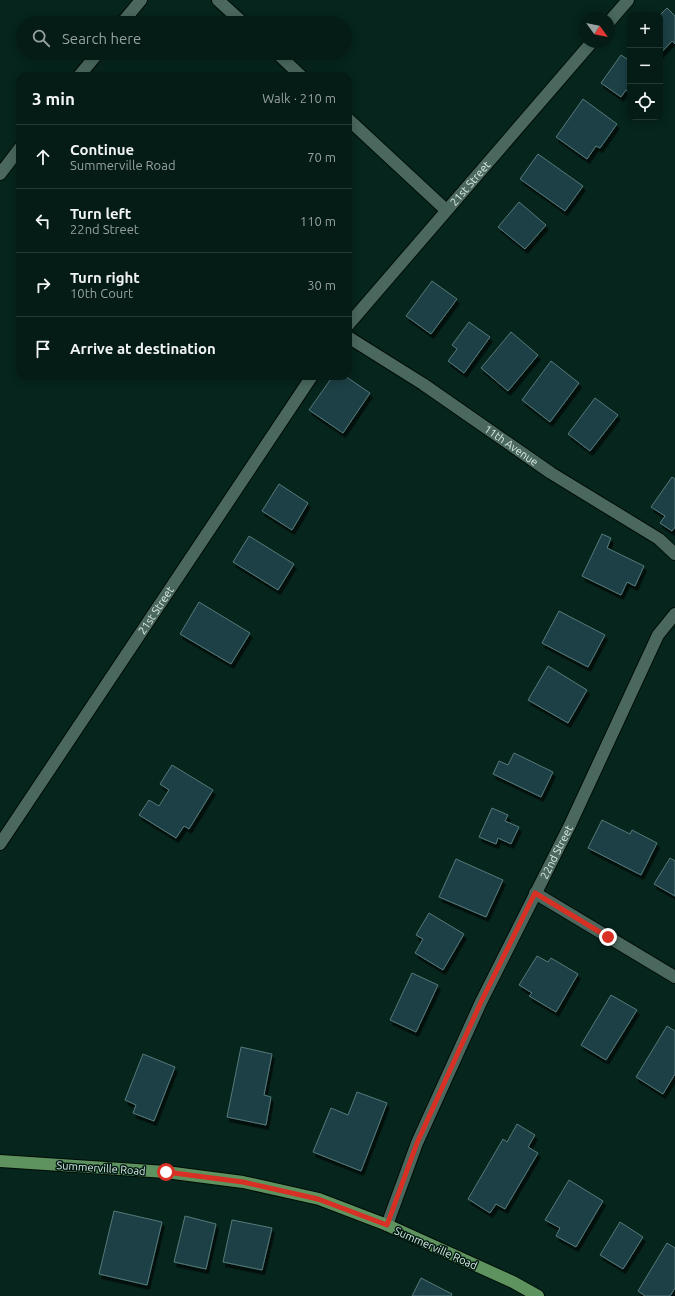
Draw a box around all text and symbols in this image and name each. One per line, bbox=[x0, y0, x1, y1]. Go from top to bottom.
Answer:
north arrow bbox=[579, 12, 615, 48]
map controls bbox=[627, 12, 663, 120]
button: + bbox=[627, 12, 663, 48]
search box bbox=[16, 16, 352, 60]
icon: search bbox=[30, 27, 52, 49]
text: Search here bbox=[62, 30, 141, 47]
button: − bbox=[627, 48, 663, 84]
button: locate bbox=[627, 84, 663, 120]
text: 3 min bbox=[32, 89, 75, 108]
text: Walk · 210 m bbox=[262, 91, 336, 105]
text: Continue bbox=[70, 141, 134, 158]
icon: ahead bbox=[32, 146, 54, 168]
text: 70 m bbox=[307, 150, 336, 164]
text: Summerville Road bbox=[70, 158, 176, 172]
street label: 21st Street bbox=[448, 158, 493, 208]
text: Turn left bbox=[70, 205, 131, 222]
icon: left bbox=[32, 210, 54, 232]
text: 110 m bbox=[300, 214, 336, 228]
text: 22nd Street bbox=[70, 222, 139, 236]
text: Turn right bbox=[70, 269, 140, 286]
icon: right bbox=[32, 274, 54, 296]
text: 30 m bbox=[307, 278, 336, 292]
text: 10th Court bbox=[70, 286, 133, 300]
icon: arrive bbox=[32, 338, 54, 360]
text: Arrive at destination bbox=[70, 340, 216, 357]
street label: 11th Avenue bbox=[482, 423, 540, 468]
street label: 21st Street bbox=[136, 583, 176, 636]
street label: 22nd Street bbox=[538, 823, 575, 881]
route end bbox=[599, 928, 617, 946]
street label: Summerville Road bbox=[56, 1159, 146, 1177]
route start bbox=[157, 1163, 175, 1181]
street label: Summerville Road bbox=[393, 1224, 479, 1272]

